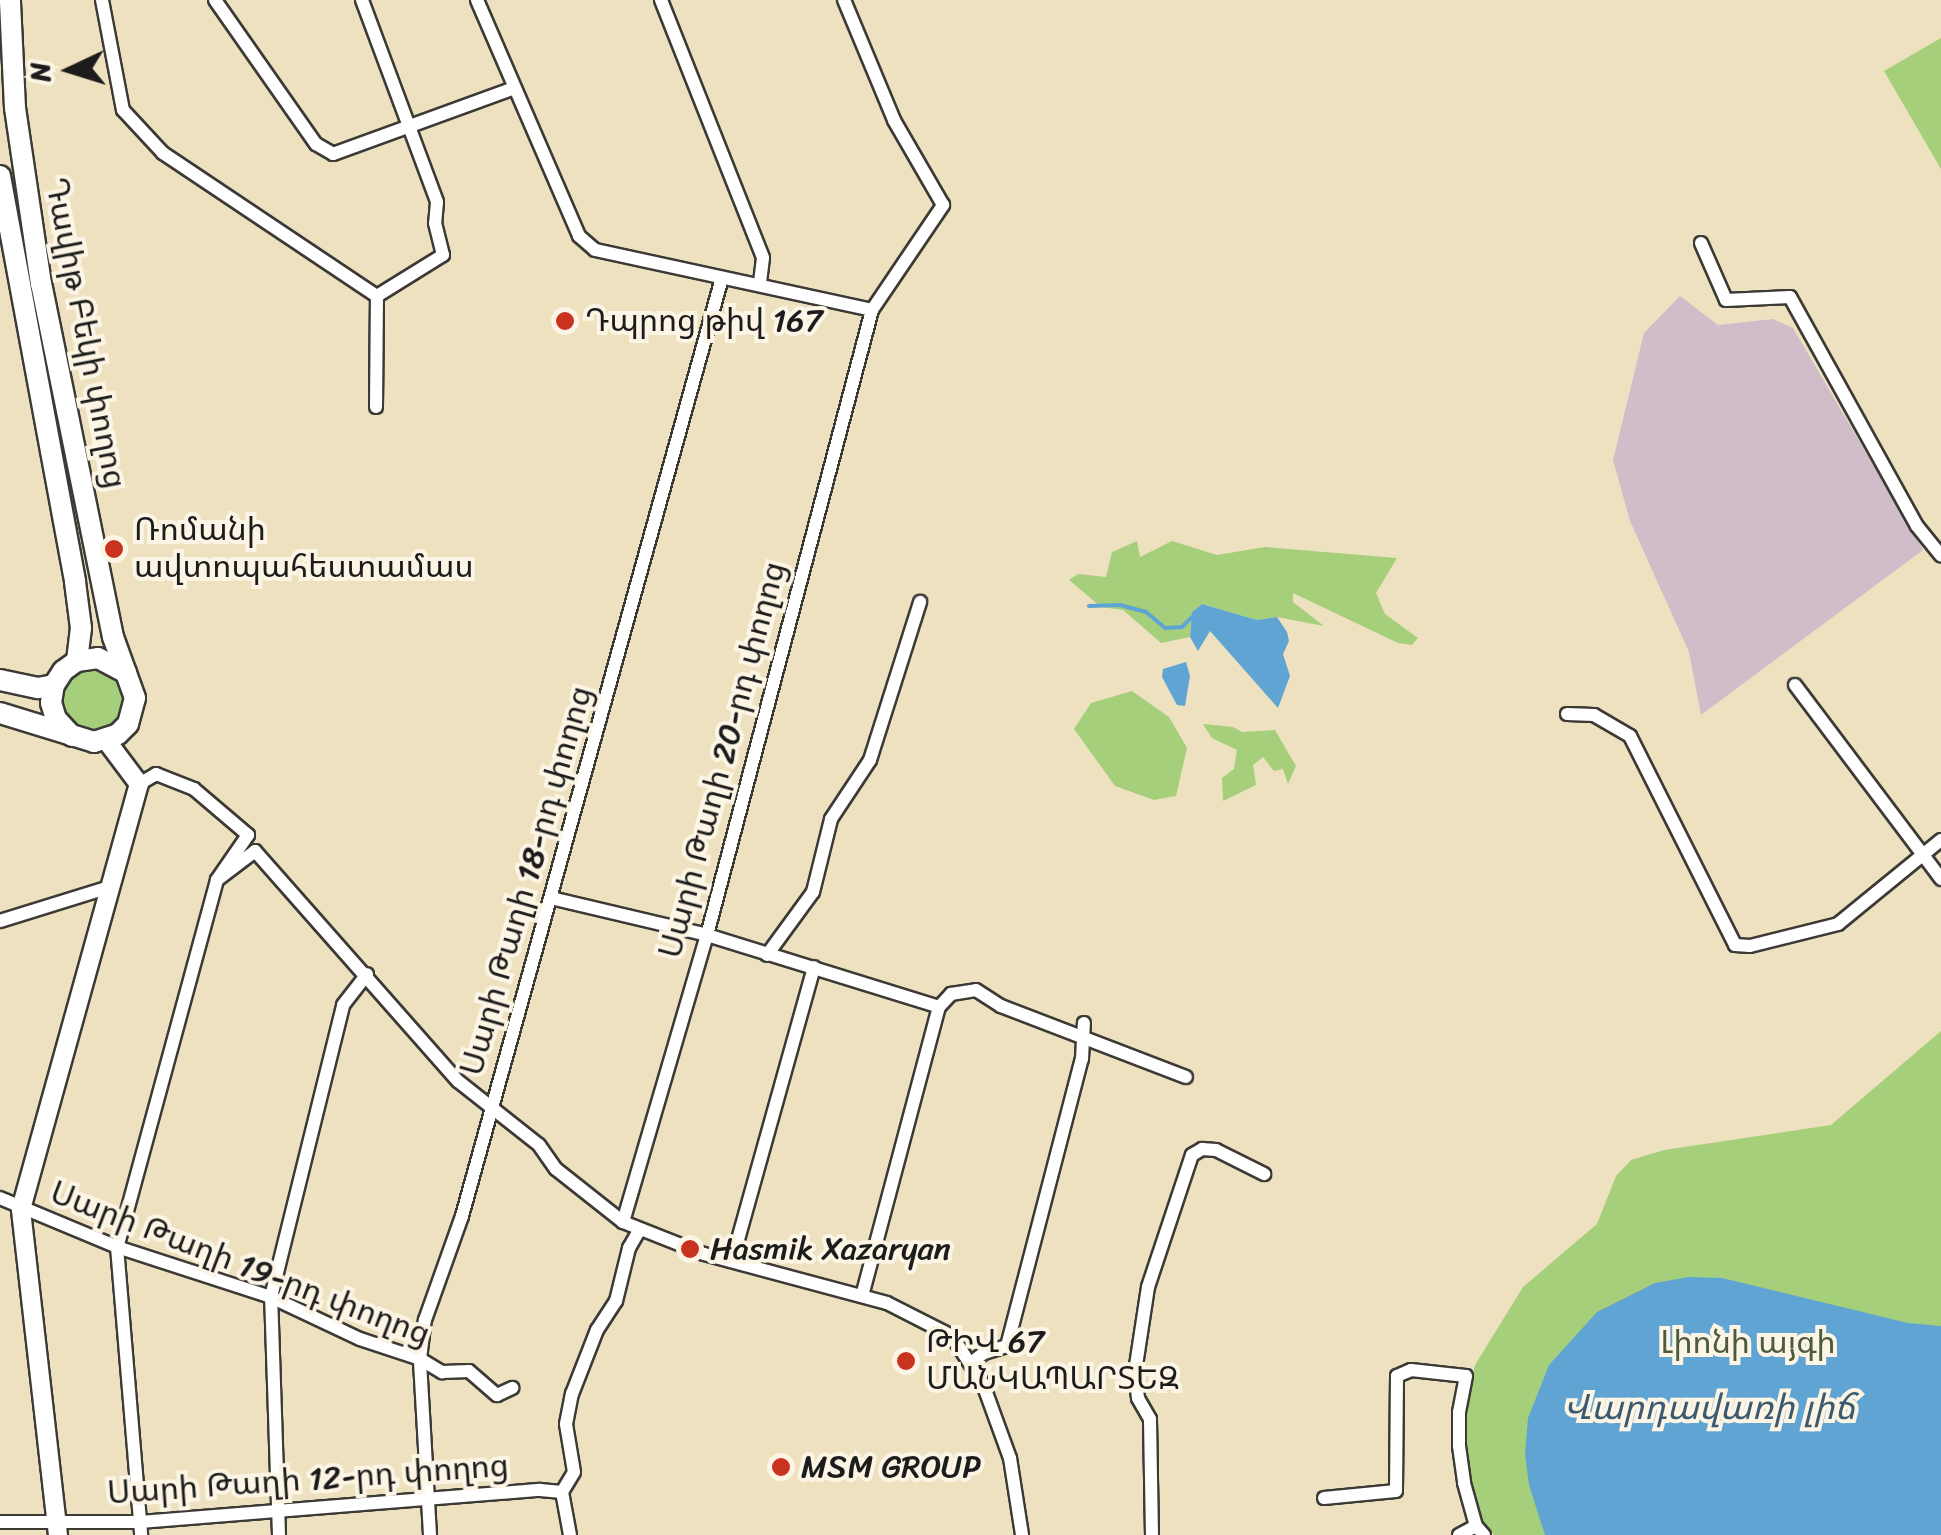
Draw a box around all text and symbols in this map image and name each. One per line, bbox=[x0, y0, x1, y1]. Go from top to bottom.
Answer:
north arrow bbox=[20, 20, 120, 120]
text: N bbox=[14, 61, 65, 84]
street label: Դավիթ Բեկի փողոց bbox=[36, 174, 134, 492]
place label: Դպրոց թիվ 167 bbox=[585, 302, 823, 340]
marker: Դպրոց թիվ 167 bbox=[554, 310, 576, 332]
place label: Ռոմանի ավտոպահեստամաս bbox=[134, 512, 474, 587]
marker: Ռոմանի ավտոպահեստամաս bbox=[103, 538, 125, 560]
street label: Սարի Թաղի 20-րդ փողոց bbox=[652, 558, 794, 962]
street label: Սարի Թաղի 18-րդ փողոց bbox=[453, 682, 601, 1080]
street label: Սարի Թաղի 19-րդ փողոց bbox=[45, 1174, 435, 1354]
place label: Hasmik Xazaryan bbox=[710, 1230, 951, 1268]
marker: Hasmik Xazaryan bbox=[679, 1238, 701, 1260]
place label: ԹԻՎ 67 ՄԱՆԿԱՊԱՐՏԵԶ bbox=[926, 1324, 1179, 1399]
park label: Լիոնի այգի bbox=[1660, 1324, 1836, 1362]
marker: ԹԻՎ 67 ՄԱՆԿԱՊԱՐՏԵԶ bbox=[895, 1350, 917, 1372]
water label: Վարդավառի լիճ bbox=[1563, 1386, 1855, 1428]
street label: Սարի Թաղի 12-րդ փողոց bbox=[106, 1447, 510, 1513]
place label: MSM GROUP bbox=[801, 1448, 981, 1486]
marker: MSM GROUP bbox=[770, 1456, 792, 1478]

